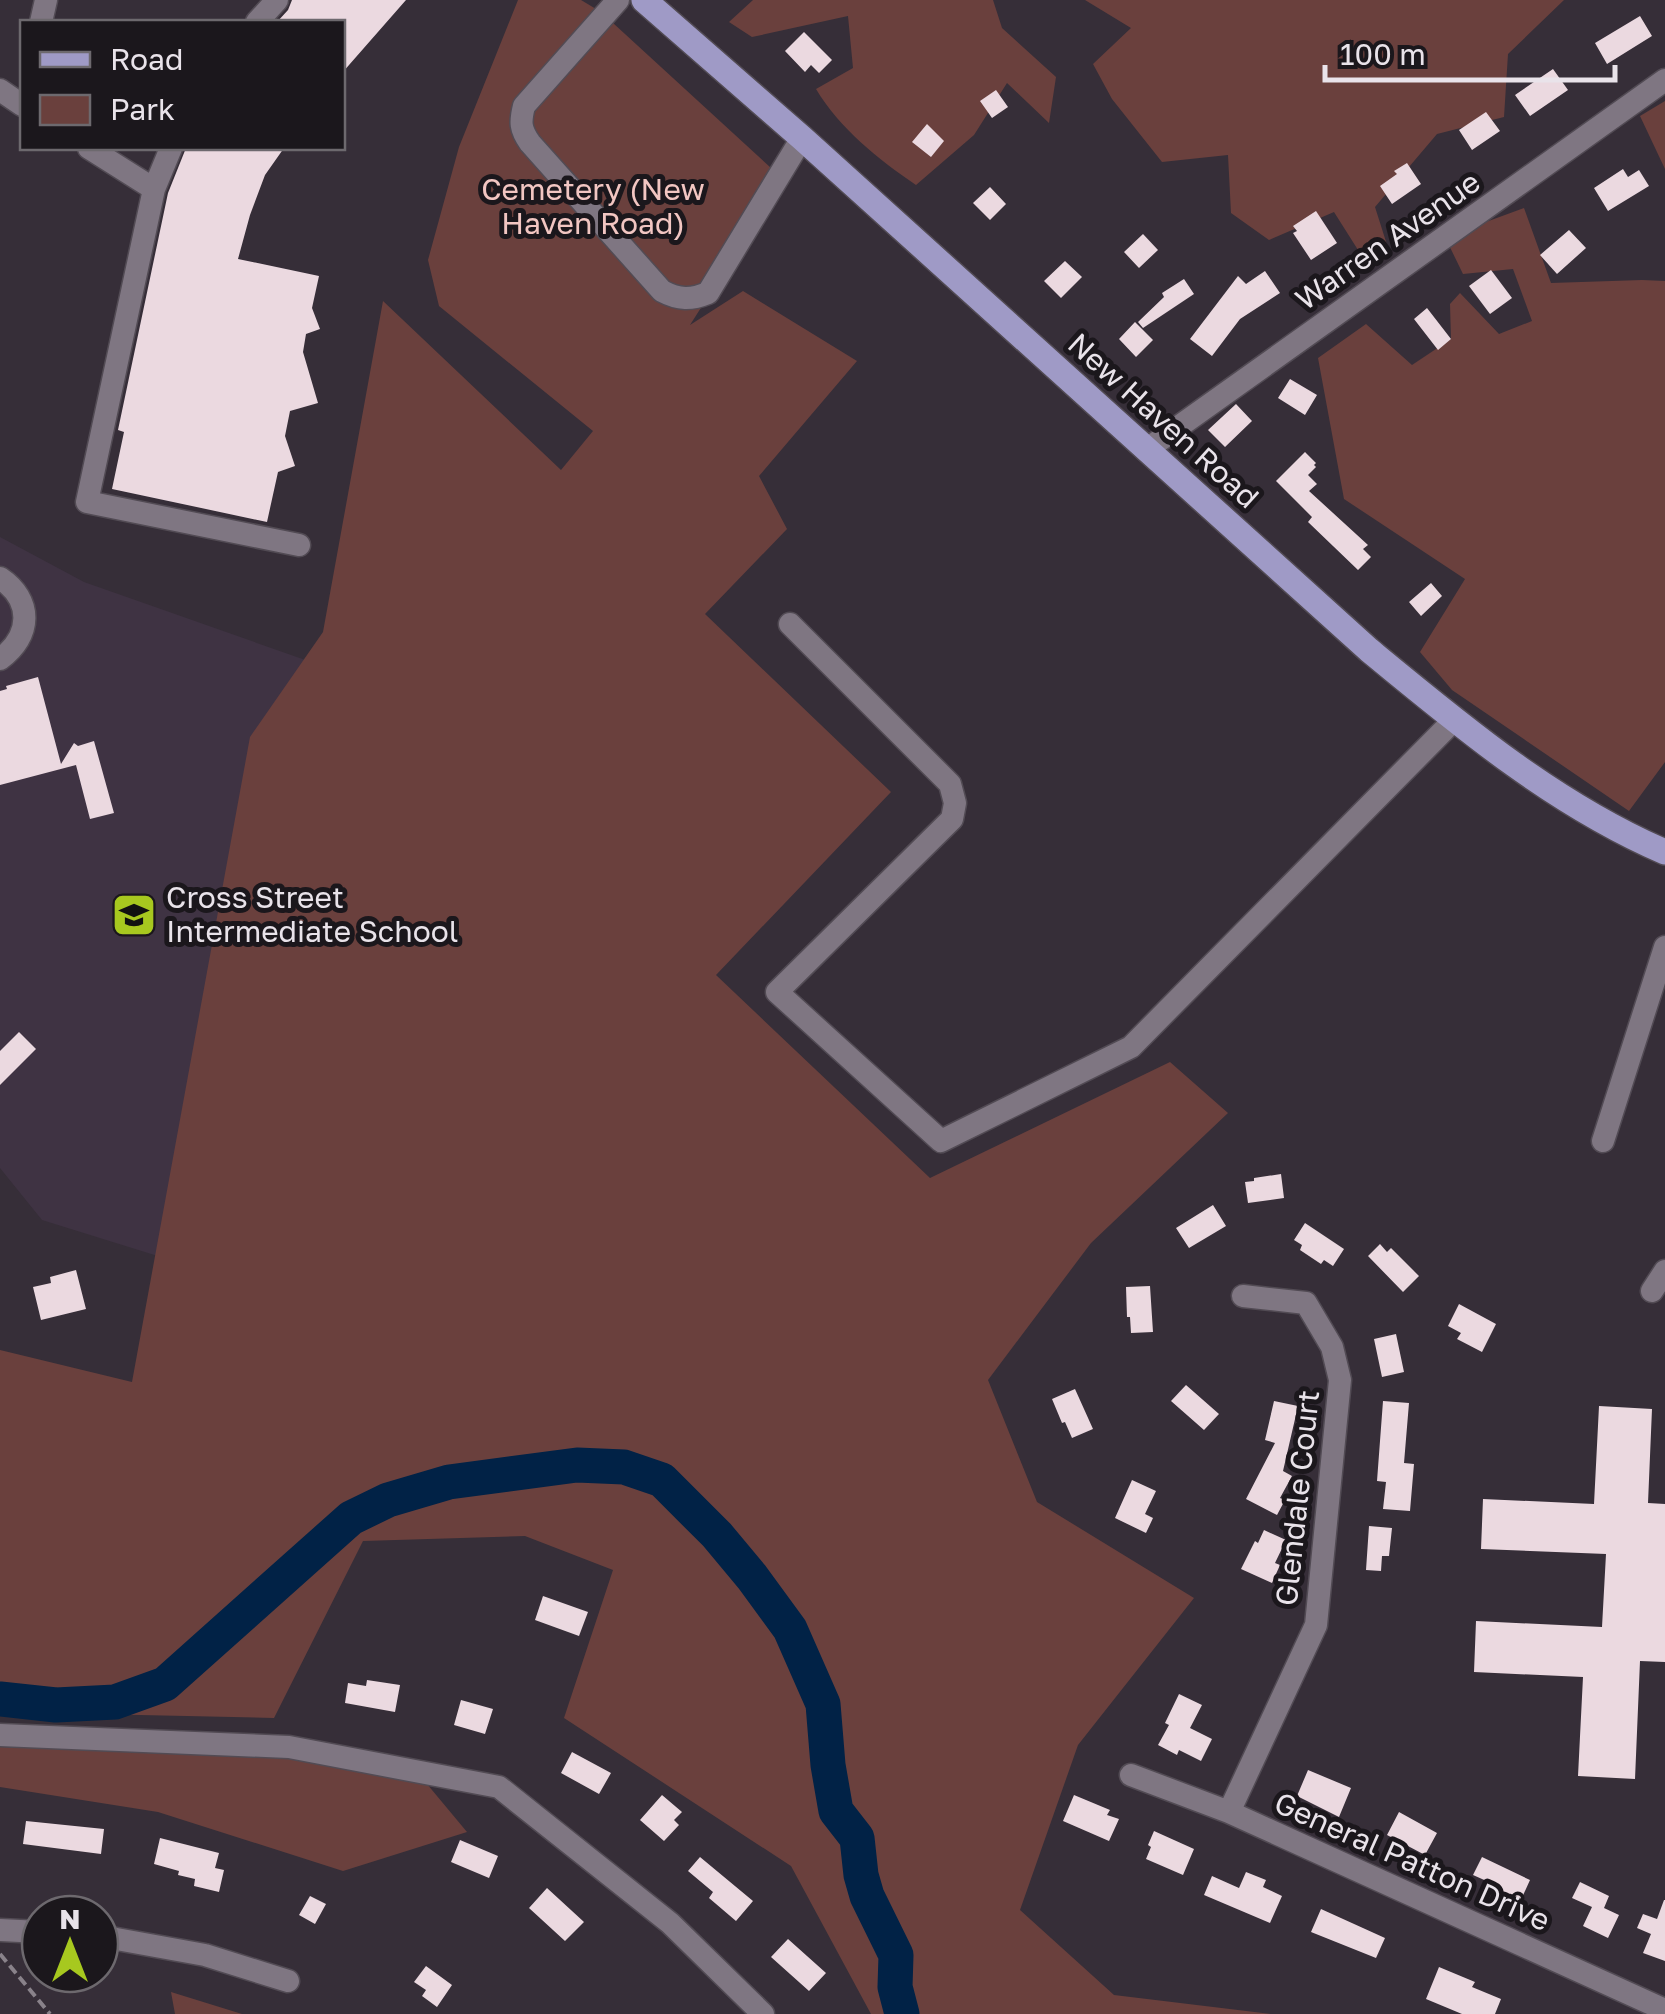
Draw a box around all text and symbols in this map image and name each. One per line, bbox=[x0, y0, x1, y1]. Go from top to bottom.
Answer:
legend bbox=[20, 20, 345, 150]
scale bar bbox=[1325, 20, 1615, 82]
text: 100 m bbox=[1340, 36, 1426, 72]
text: Road bbox=[110, 41, 184, 77]
text: Park bbox=[110, 91, 175, 127]
street label: Warren Avenue bbox=[1288, 163, 1487, 317]
park label: Cemetery (New Haven Road) bbox=[481, 171, 705, 241]
street label: New Haven Road bbox=[1061, 325, 1266, 515]
place label: Cross Street Intermediate School bbox=[166, 879, 458, 949]
school or university icon: Cross Street Intermediate School bbox=[111, 892, 157, 938]
street label: Glendale Court bbox=[1268, 1388, 1326, 1608]
street label: General Patton Drive bbox=[1269, 1784, 1556, 1938]
north arrow bbox=[20, 1894, 120, 1994]
text: N bbox=[59, 1902, 81, 1935]

